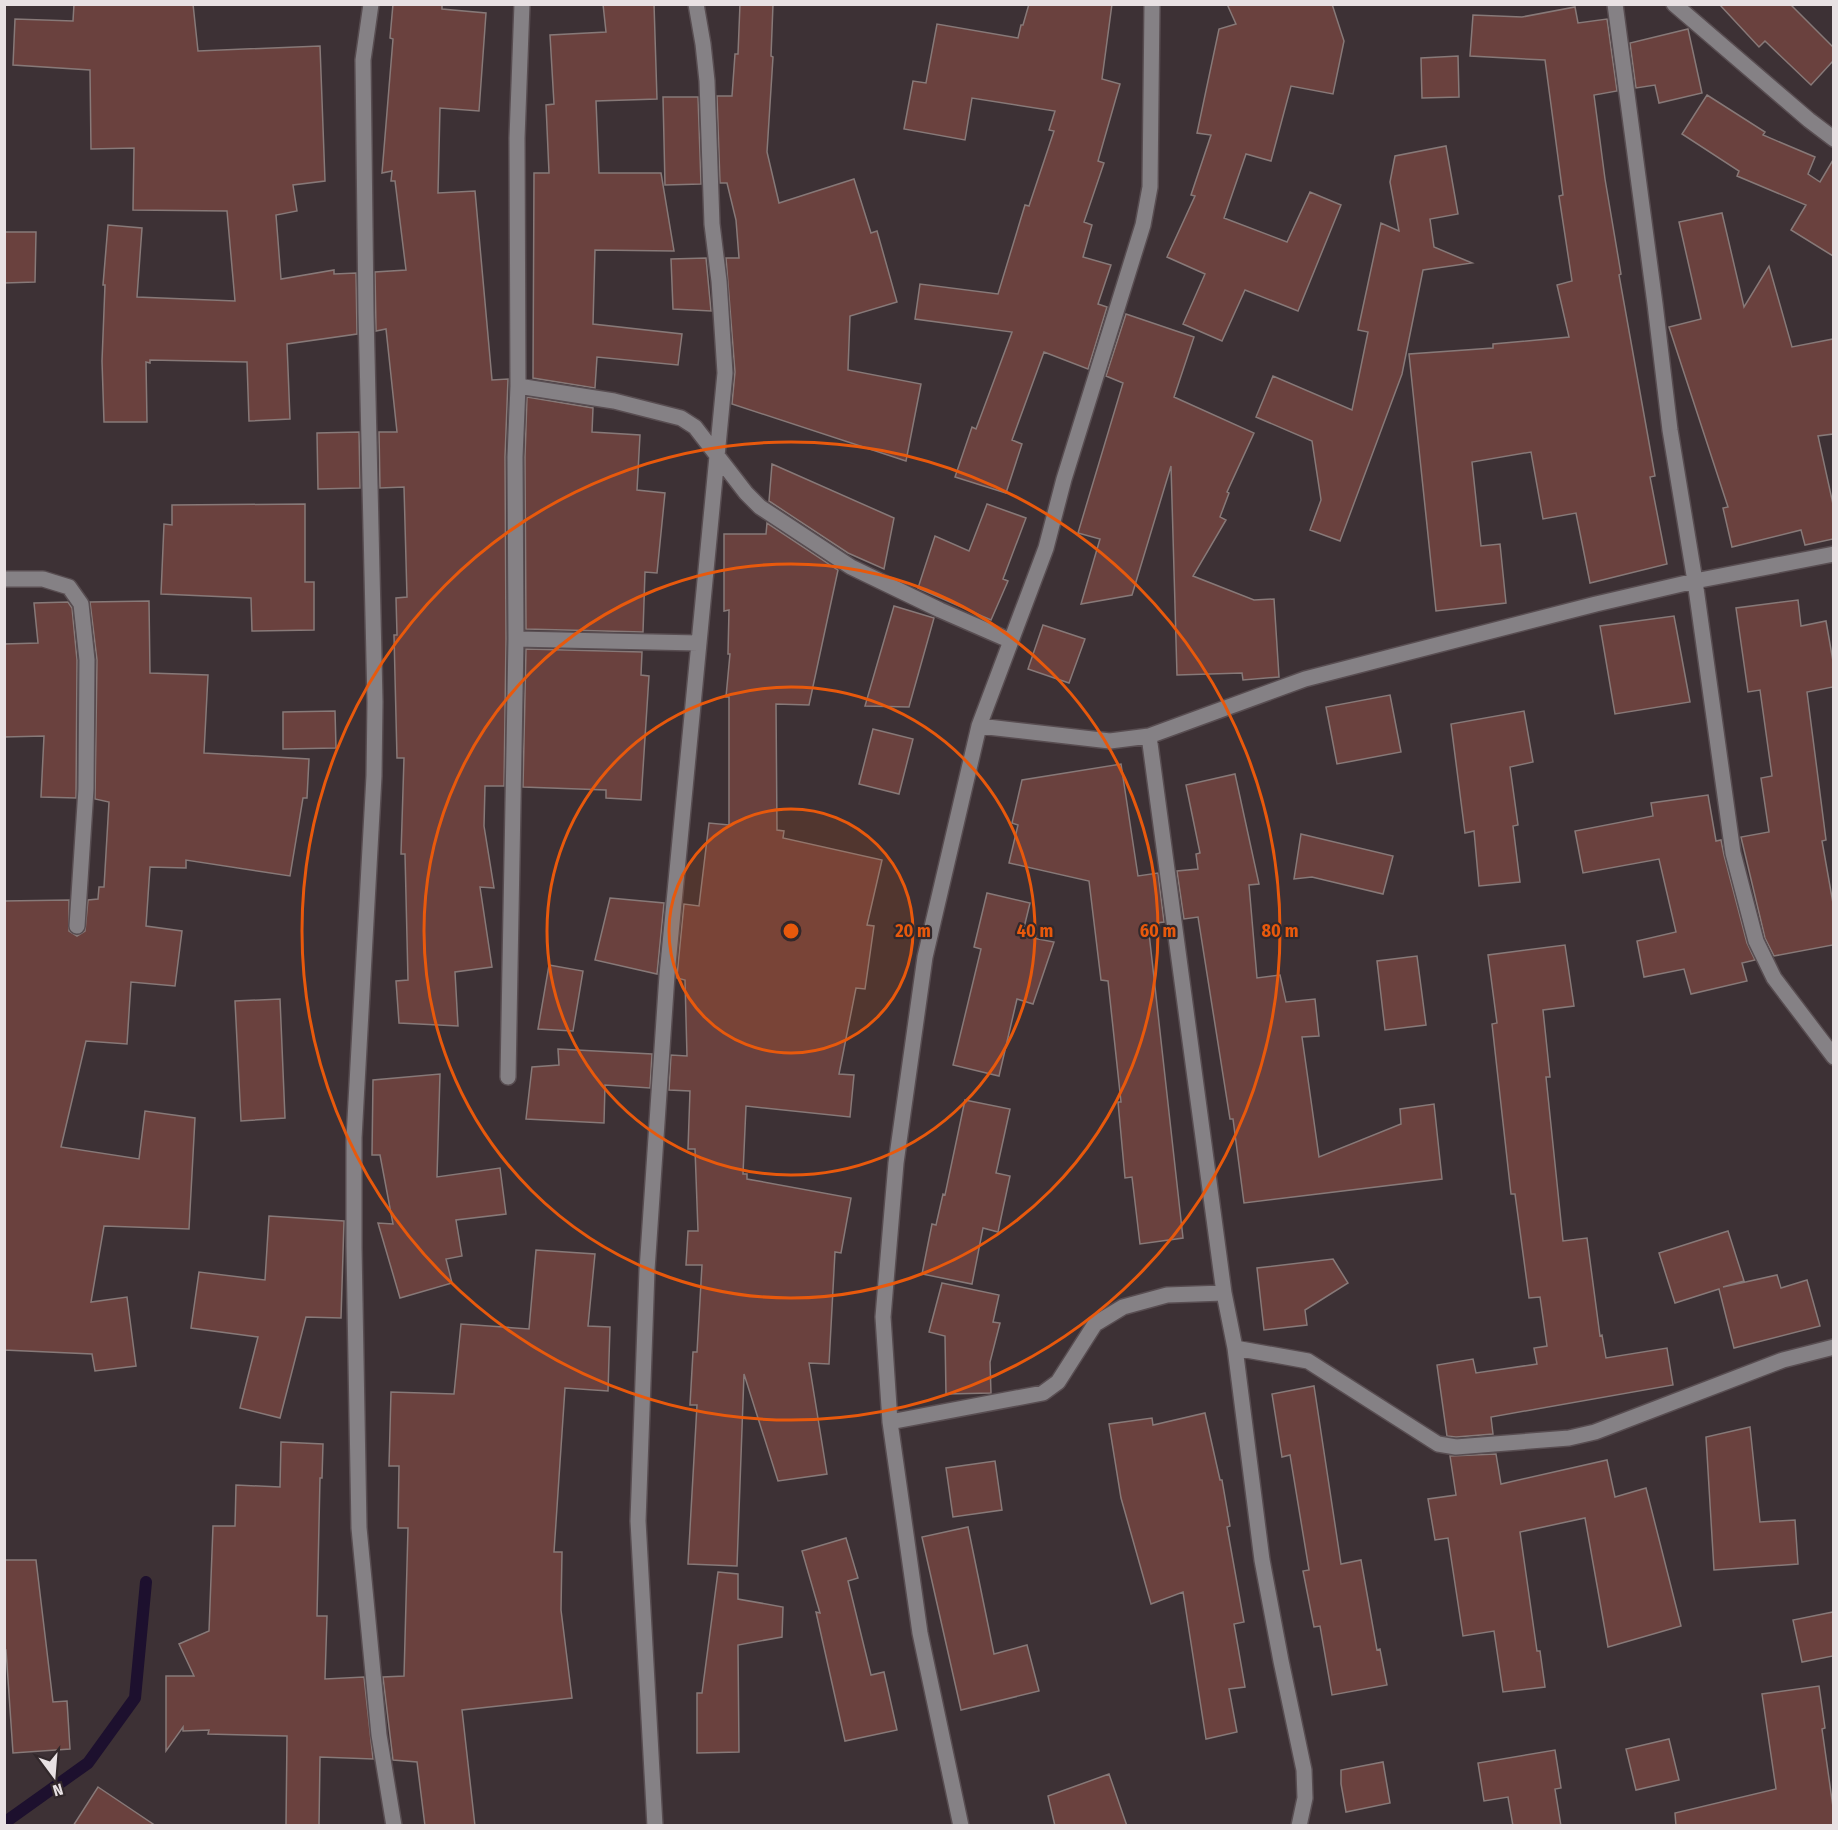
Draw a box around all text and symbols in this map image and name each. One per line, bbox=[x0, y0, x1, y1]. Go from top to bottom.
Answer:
text: 20 m bbox=[894, 920, 931, 942]
text: 40 m bbox=[1017, 920, 1053, 942]
text: 60 m bbox=[1140, 920, 1176, 942]
text: 80 m bbox=[1262, 920, 1298, 942]
centre of rings bbox=[781, 921, 801, 941]
north arrow bbox=[24, 1746, 84, 1806]
text: N bbox=[51, 1779, 65, 1800]

